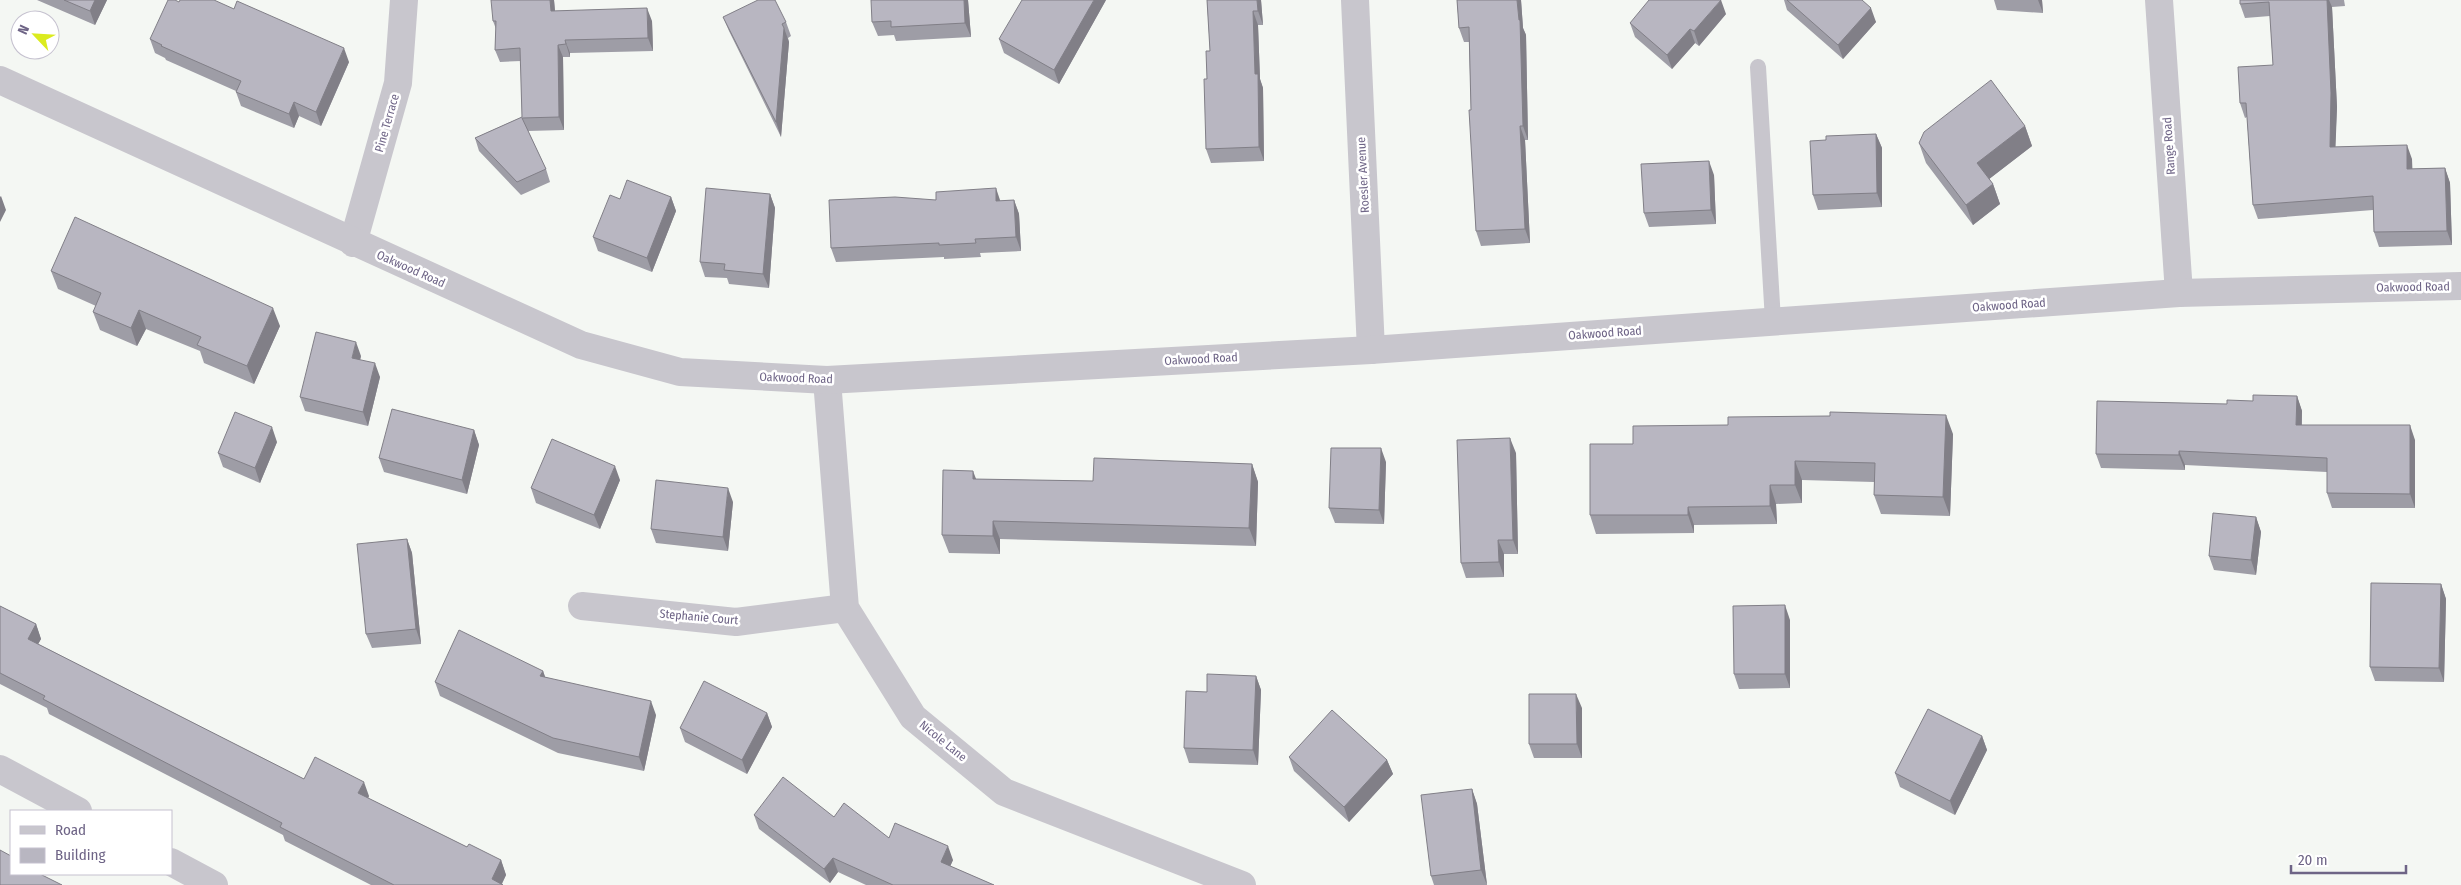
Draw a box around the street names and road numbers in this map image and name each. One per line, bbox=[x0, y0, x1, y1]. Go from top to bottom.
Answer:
street label: Pine Terrace bbox=[372, 92, 402, 154]
street label: Range Road bbox=[2160, 117, 2178, 175]
street label: Roesler Avenue bbox=[1354, 137, 1372, 213]
street label: Oakwood Road bbox=[375, 248, 447, 290]
street label: Oakwood Road bbox=[2376, 279, 2450, 295]
street label: Oakwood Road bbox=[1972, 295, 2046, 315]
street label: Oakwood Road bbox=[1568, 323, 1642, 343]
street label: Oakwood Road bbox=[1164, 350, 1238, 368]
street label: Oakwood Road bbox=[759, 370, 833, 386]
street label: Stephanie Court bbox=[659, 607, 739, 627]
street label: Nicole Lane bbox=[917, 718, 970, 764]

